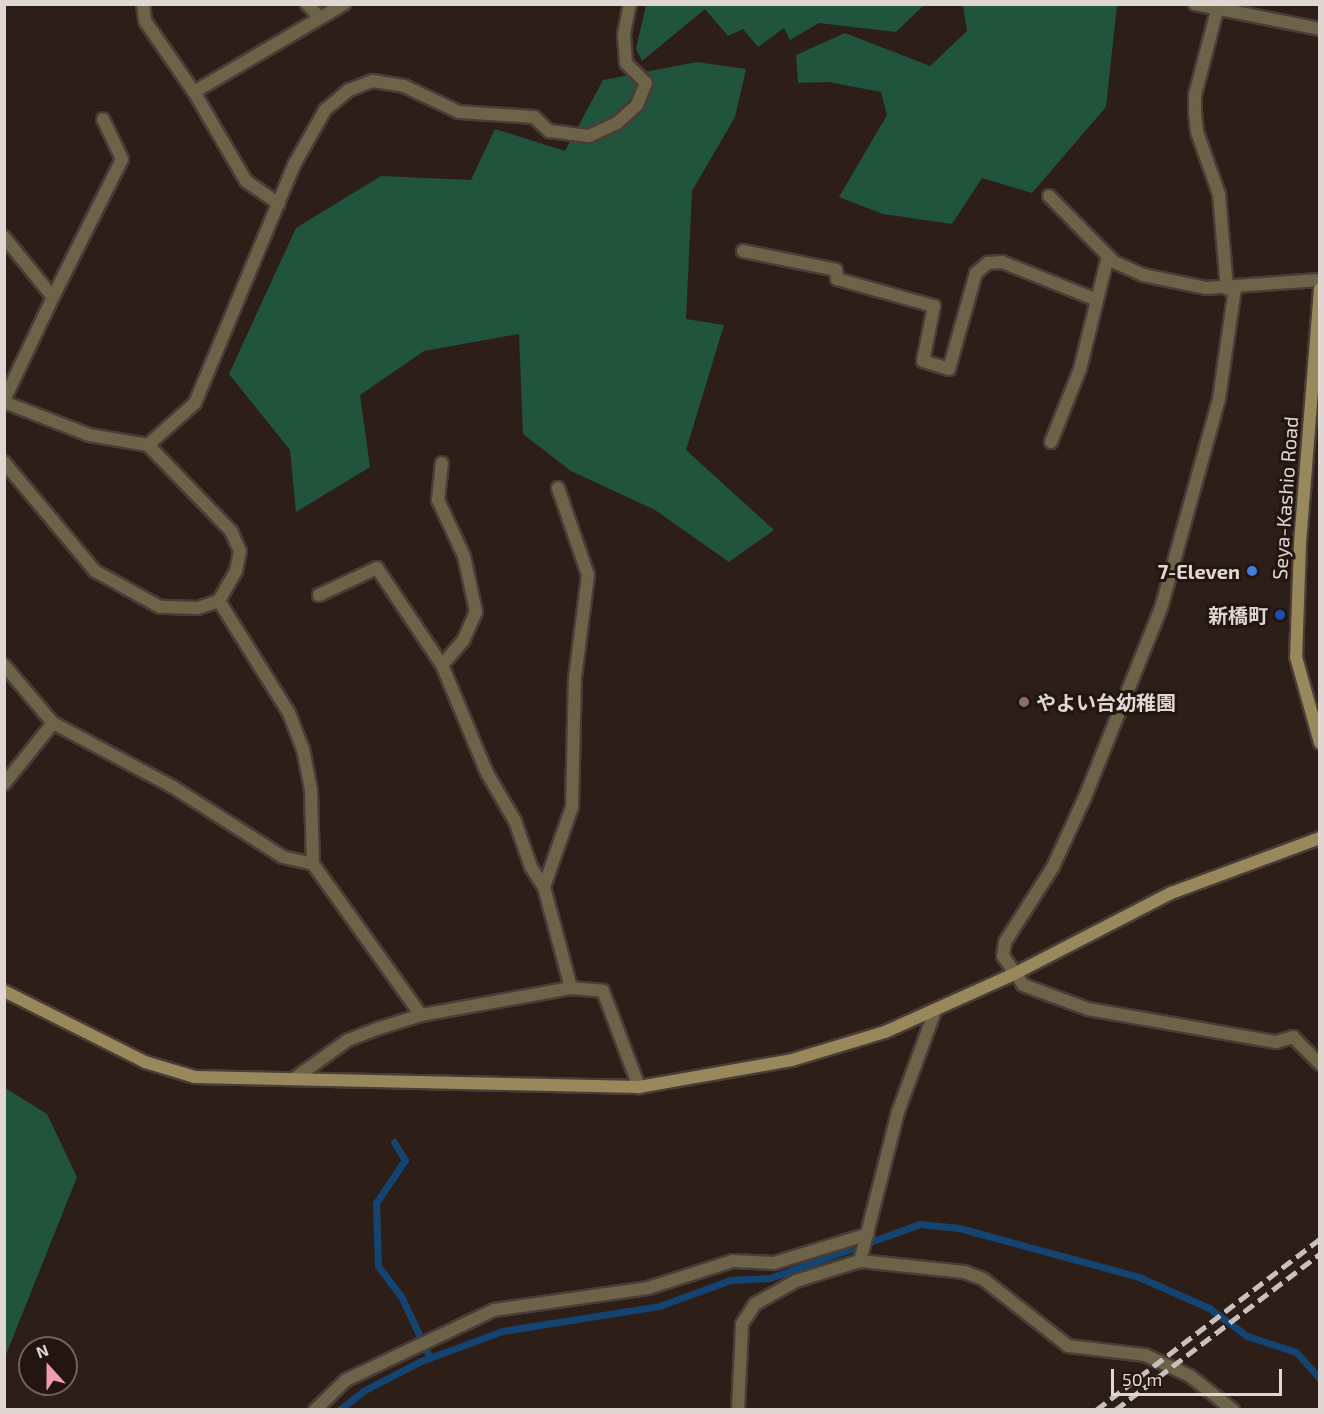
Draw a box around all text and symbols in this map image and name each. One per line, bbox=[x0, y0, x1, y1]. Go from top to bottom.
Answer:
street label: Seya-Kashio Road bbox=[1267, 415, 1303, 581]
place label: 7-Eleven bbox=[1158, 559, 1240, 583]
marker: 7-Eleven bbox=[1245, 564, 1259, 578]
place label: 新橋町 bbox=[1208, 603, 1268, 627]
marker: 新橋町 bbox=[1273, 608, 1287, 622]
place label: やよい台幼稚園 bbox=[1036, 690, 1176, 714]
marker: やよい台幼稚園 bbox=[1017, 695, 1031, 709]
north arrow bbox=[18, 1336, 78, 1396]
text: N bbox=[33, 1340, 51, 1362]
scale bar bbox=[1114, 1357, 1285, 1395]
text: 50 m bbox=[1122, 1368, 1162, 1390]

